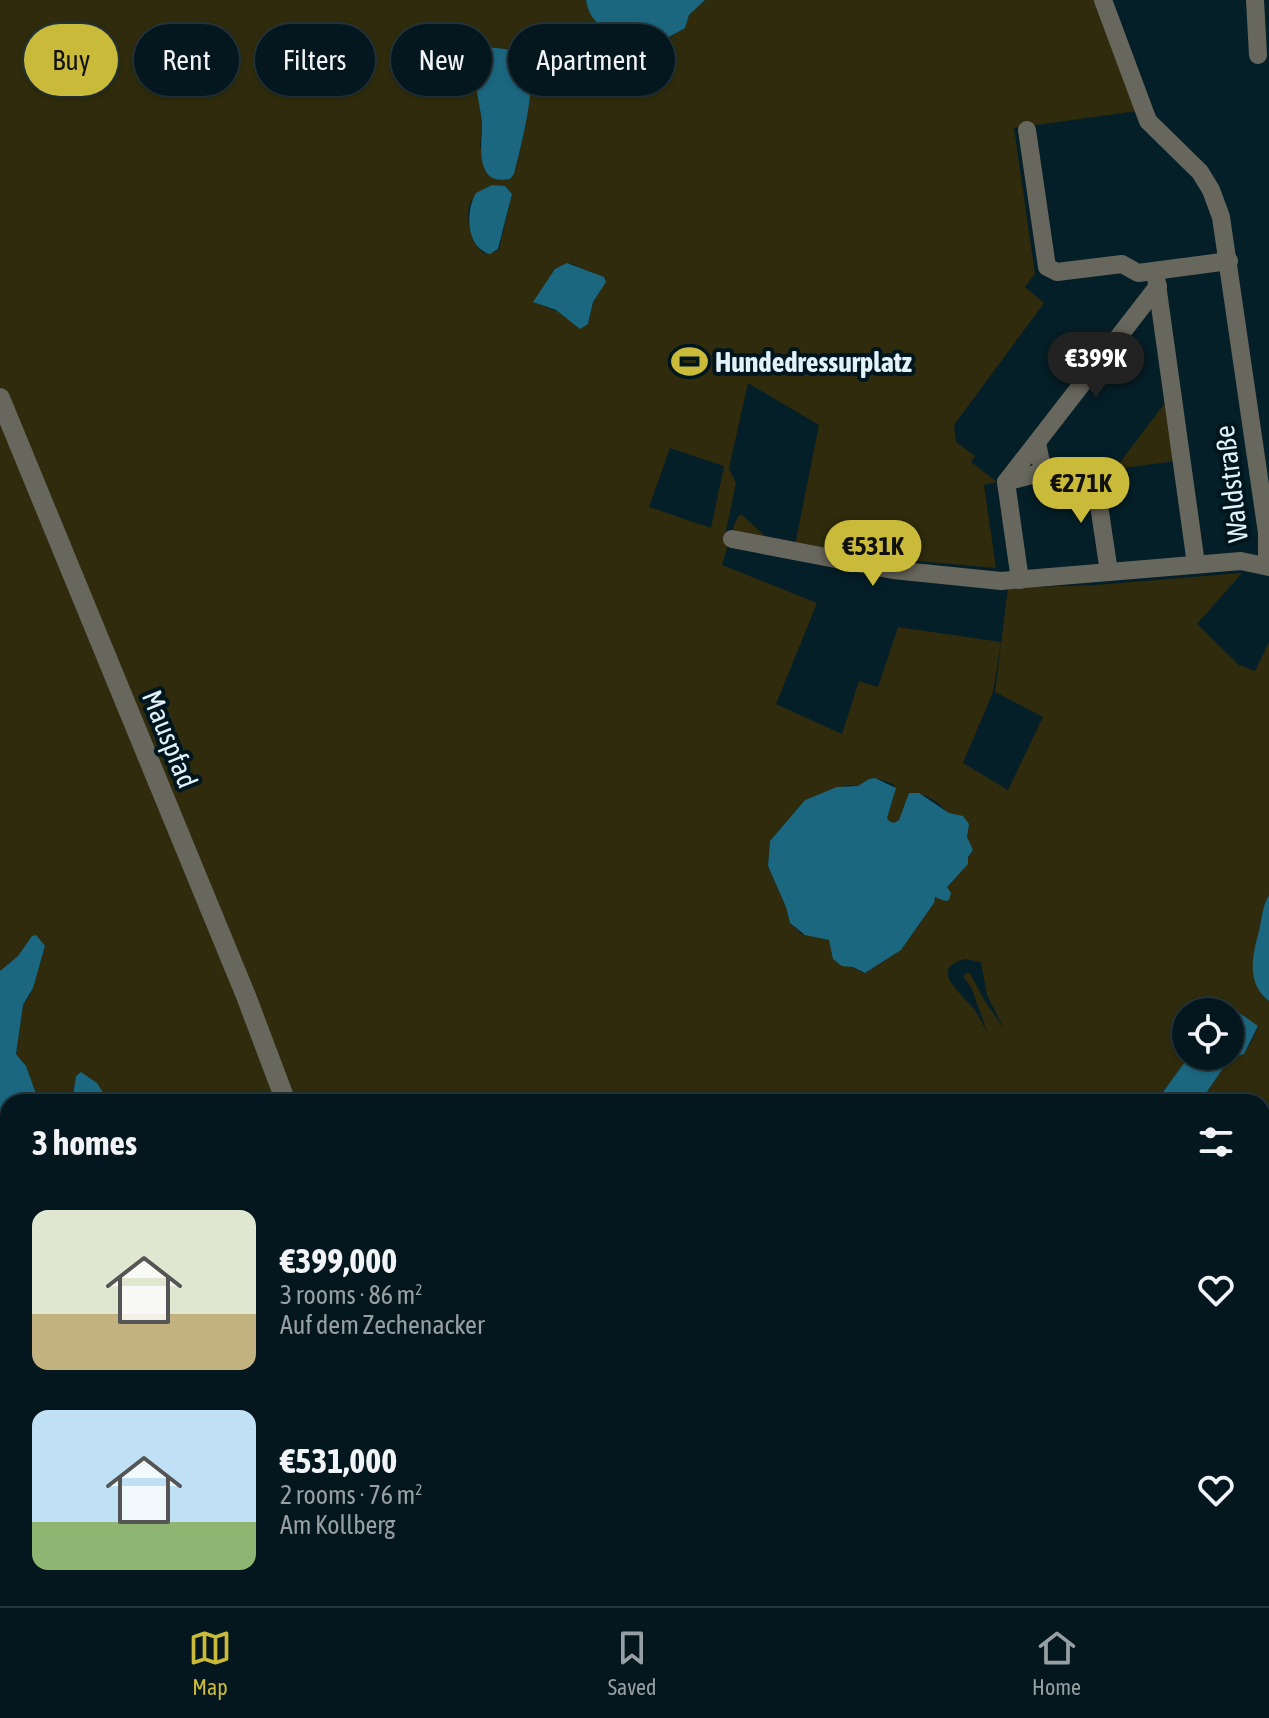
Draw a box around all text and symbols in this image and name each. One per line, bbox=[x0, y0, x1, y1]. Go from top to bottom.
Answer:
chip: Buy bbox=[24, 24, 118, 96]
chip: Rent bbox=[134, 24, 239, 96]
chip: Filters bbox=[255, 24, 375, 96]
chip: New bbox=[391, 24, 492, 96]
chip: Apartment bbox=[508, 24, 675, 96]
pin: €399K bbox=[1040, 332, 1152, 400]
sports icon: Hundedressurplatz bbox=[670, 343, 708, 381]
text: €399K bbox=[1065, 343, 1127, 373]
place label: Hundedressurplatz bbox=[715, 346, 912, 378]
street label: Waldstraße bbox=[1208, 424, 1254, 544]
pin: €271K bbox=[1025, 457, 1137, 525]
text: €271K bbox=[1050, 468, 1112, 498]
pin: €531K bbox=[817, 520, 929, 588]
text: €531K bbox=[842, 531, 904, 561]
street label: Mauspfad bbox=[136, 685, 204, 793]
map controls bbox=[1172, 998, 1244, 1070]
button: locate bbox=[1172, 998, 1244, 1070]
icon: filters bbox=[1194, 1120, 1238, 1164]
text: 3 homes bbox=[32, 1123, 137, 1162]
text: €399,000 bbox=[280, 1241, 397, 1280]
icon: home bbox=[96, 1242, 192, 1338]
icon: heart bbox=[1194, 1268, 1238, 1312]
text: 3 rooms · 86 m² bbox=[280, 1280, 422, 1310]
text: Auf dem Zechenacker bbox=[280, 1310, 485, 1340]
text: €531,000 bbox=[280, 1441, 397, 1480]
icon: home bbox=[96, 1442, 192, 1538]
icon: heart bbox=[1194, 1468, 1238, 1512]
text: 2 rooms · 76 m² bbox=[280, 1480, 422, 1510]
text: Am Kollberg bbox=[280, 1510, 395, 1540]
tab: Map bbox=[188, 1626, 232, 1700]
tab: Saved bbox=[608, 1626, 656, 1700]
tab: Home bbox=[1032, 1626, 1081, 1700]

